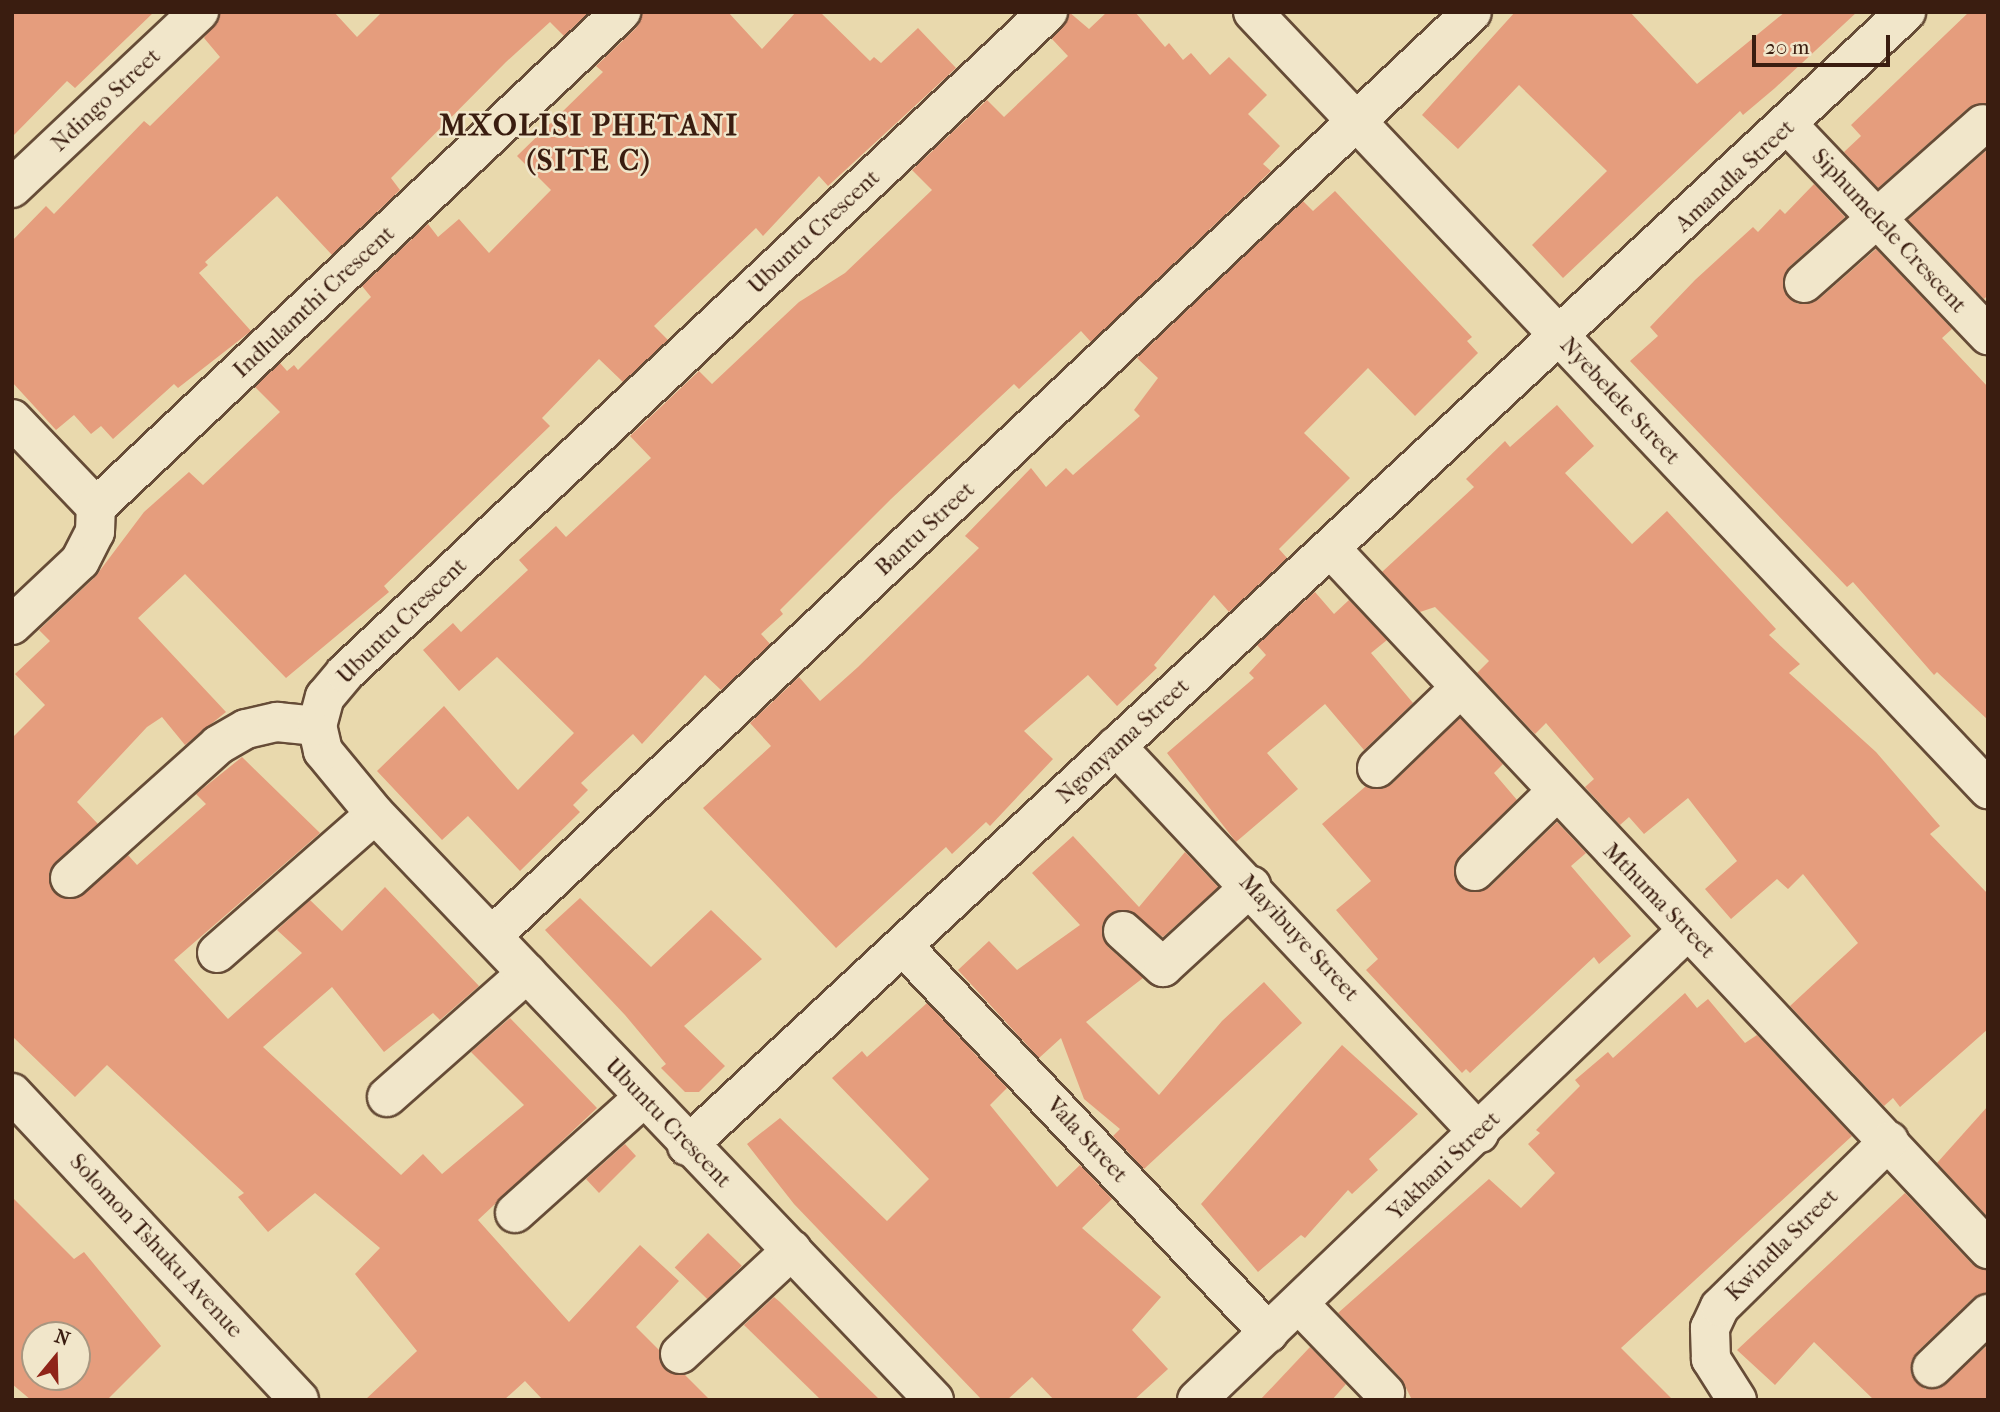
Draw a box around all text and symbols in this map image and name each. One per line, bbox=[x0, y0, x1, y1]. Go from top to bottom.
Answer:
scale bar bbox=[1755, 21, 1893, 65]
text: 20 m bbox=[1765, 35, 1809, 59]
street label: Ndingo Street bbox=[46, 42, 166, 158]
district label: MXOLISI PHETANI (SITE C) bbox=[441, 108, 737, 178]
street label: Amandla Street bbox=[1670, 114, 1800, 238]
street label: Siphumelele Crescent bbox=[1806, 143, 1972, 319]
street label: Ubuntu Crescent bbox=[742, 164, 886, 300]
street label: Indlulamthi Crescent bbox=[228, 220, 400, 384]
street label: Nyebelele Street bbox=[1554, 332, 1686, 470]
street label: Bantu Street bbox=[870, 476, 980, 582]
street label: Ubuntu Crescent bbox=[331, 552, 473, 690]
street label: Ngonyama Street bbox=[1051, 672, 1195, 810]
street label: Mthuma Street bbox=[1597, 837, 1721, 965]
street label: Mayibuye Street bbox=[1233, 869, 1365, 1007]
street label: Ubuntu Crescent bbox=[599, 1052, 737, 1194]
street label: Vala Street bbox=[1040, 1092, 1134, 1188]
street label: Yakhani Street bbox=[1382, 1105, 1506, 1227]
street label: Solomon Tshuku Avenue bbox=[64, 1148, 248, 1344]
street label: Kwindla Street bbox=[1720, 1183, 1844, 1307]
north arrow bbox=[21, 1321, 91, 1391]
text: N bbox=[52, 1325, 73, 1351]

